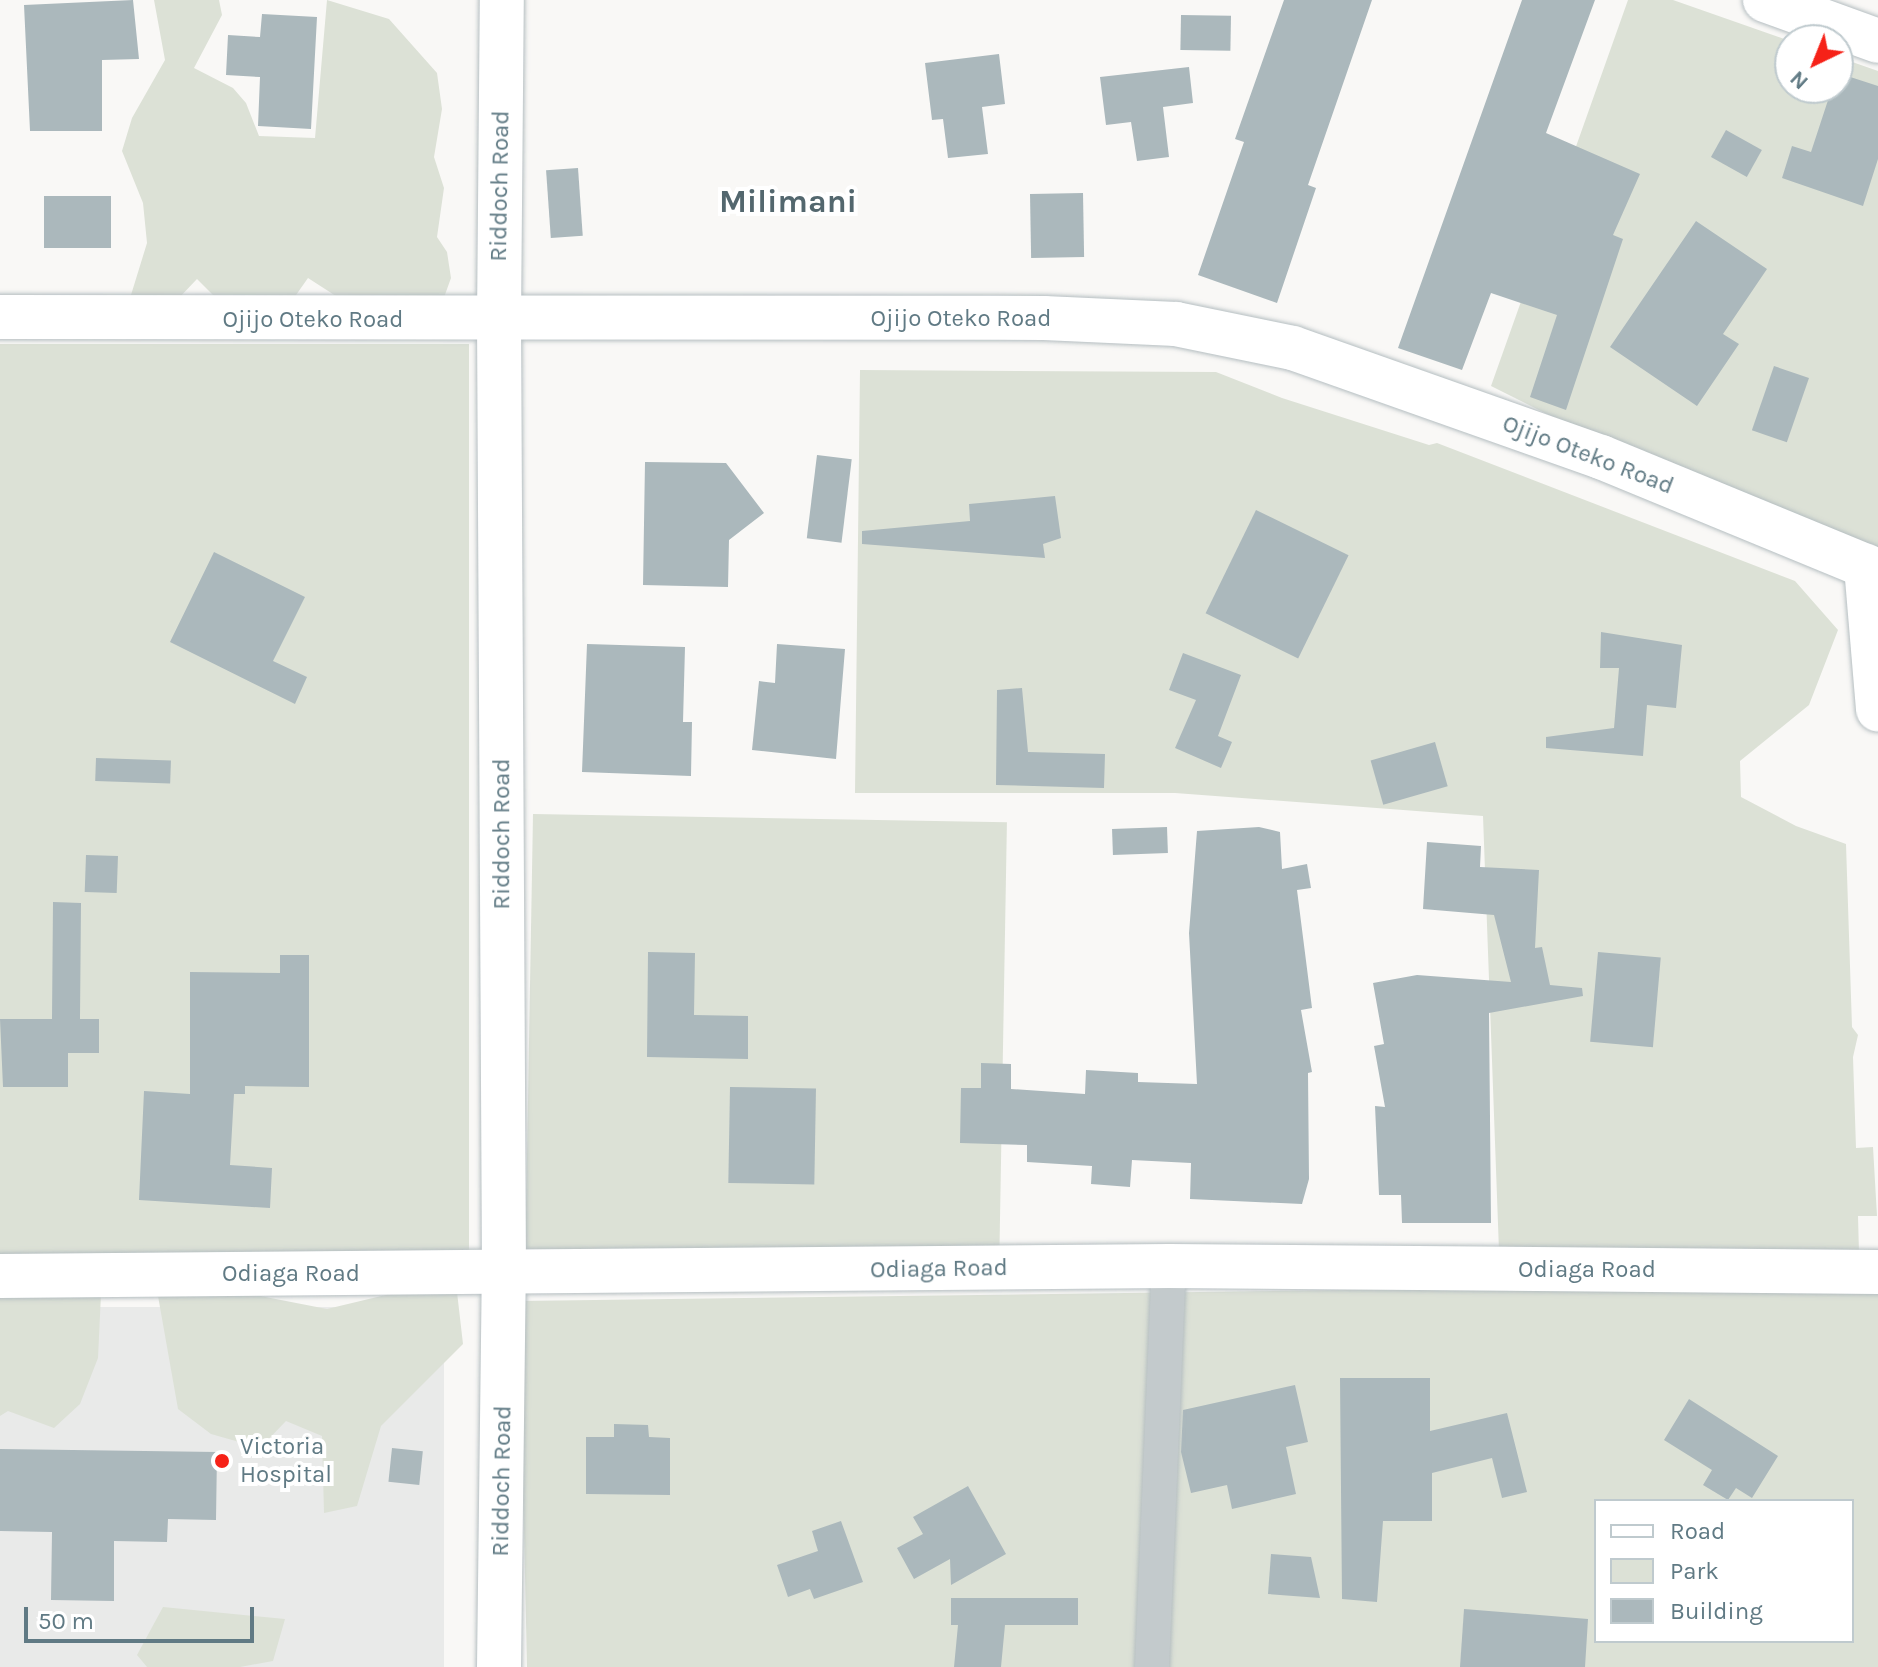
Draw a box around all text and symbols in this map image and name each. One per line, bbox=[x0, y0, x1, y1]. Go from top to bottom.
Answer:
north arrow bbox=[1774, 24, 1854, 104]
text: N bbox=[1784, 65, 1814, 95]
street label: Riddoch Road bbox=[484, 110, 516, 262]
district label: Milimani bbox=[719, 183, 857, 221]
street label: Ojijo Oteko Road bbox=[871, 305, 1051, 333]
street label: Ojijo Oteko Road bbox=[223, 306, 403, 334]
street label: Ojijo Oteko Road bbox=[1498, 409, 1678, 501]
street label: Riddoch Road bbox=[488, 758, 516, 910]
street label: Odiaga Road bbox=[870, 1253, 1008, 1285]
street label: Odiaga Road bbox=[1518, 1256, 1656, 1284]
street label: Odiaga Road bbox=[222, 1260, 360, 1288]
street label: Riddoch Road bbox=[486, 1405, 518, 1557]
place label: Victoria Hospital bbox=[240, 1433, 332, 1489]
marker: Victoria Hospital bbox=[211, 1450, 233, 1472]
legend bbox=[1594, 1499, 1854, 1643]
text: Road bbox=[1670, 1517, 1725, 1545]
text: Park bbox=[1670, 1557, 1719, 1585]
scale bar bbox=[28, 1591, 258, 1641]
text: Building bbox=[1670, 1597, 1763, 1625]
text: 50 m bbox=[38, 1607, 94, 1635]

